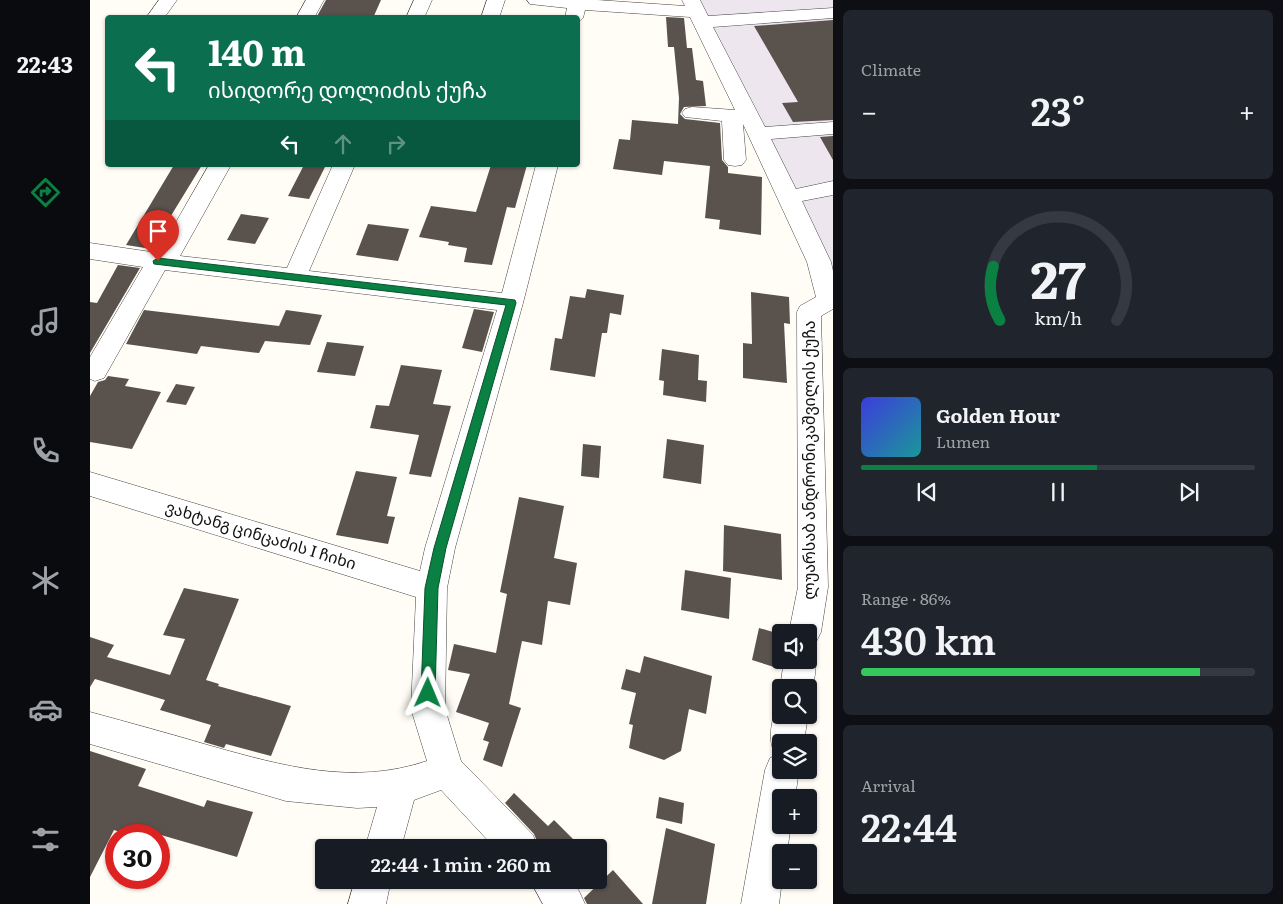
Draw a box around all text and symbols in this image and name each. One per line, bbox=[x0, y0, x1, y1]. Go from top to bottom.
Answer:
text: 140 m bbox=[208, 25, 306, 77]
icon: left bbox=[125, 35, 190, 100]
text: 22:43 bbox=[17, 47, 73, 80]
text: Climate bbox=[861, 57, 921, 81]
text: ისიდორე დოლიძის ქუჩა bbox=[208, 72, 487, 105]
text: 23° bbox=[1031, 81, 1085, 138]
text: − bbox=[861, 89, 877, 131]
text: + bbox=[1239, 89, 1255, 131]
icon: left bbox=[276, 130, 304, 158]
icon: ahead bbox=[329, 130, 357, 158]
icon: right bbox=[382, 130, 410, 158]
icon: directions bbox=[28, 175, 63, 210]
pin bbox=[137, 210, 179, 261]
icon: arrive bbox=[144, 217, 172, 245]
text: 27 bbox=[1030, 238, 1086, 315]
icon: music bbox=[28, 304, 63, 339]
text: km/h bbox=[1034, 304, 1082, 331]
street label: ლუარსაბ ანდრონიკაშვილის ქუჩა bbox=[796, 320, 820, 600]
text: Golden Hour bbox=[936, 401, 1060, 429]
text: Lumen bbox=[936, 429, 990, 453]
icon: phone bbox=[28, 433, 63, 468]
icon: previous bbox=[913, 478, 941, 506]
icon: pause bbox=[1044, 478, 1072, 506]
icon: next bbox=[1175, 478, 1203, 506]
street label: ვახტანგ ცინცაძის I ჩიხი bbox=[163, 494, 360, 574]
icon: climate bbox=[28, 563, 63, 598]
text: Range · 86% bbox=[861, 586, 951, 610]
text: 430 km bbox=[861, 610, 996, 667]
map controls bbox=[772, 624, 817, 889]
button: sound bbox=[772, 624, 817, 669]
position arrow bbox=[401, 666, 453, 718]
button: search bbox=[772, 679, 817, 724]
icon: car bbox=[28, 692, 63, 727]
button: layers bbox=[772, 734, 817, 779]
text: Arrival bbox=[861, 773, 916, 797]
button: + bbox=[772, 789, 817, 834]
text: 22:44 bbox=[861, 797, 957, 854]
icon: filters bbox=[28, 822, 63, 857]
speed limit sign: 30 bbox=[105, 824, 170, 889]
button: − bbox=[772, 844, 817, 889]
text: 22:44 · 1 min · 260 m bbox=[371, 850, 551, 878]

